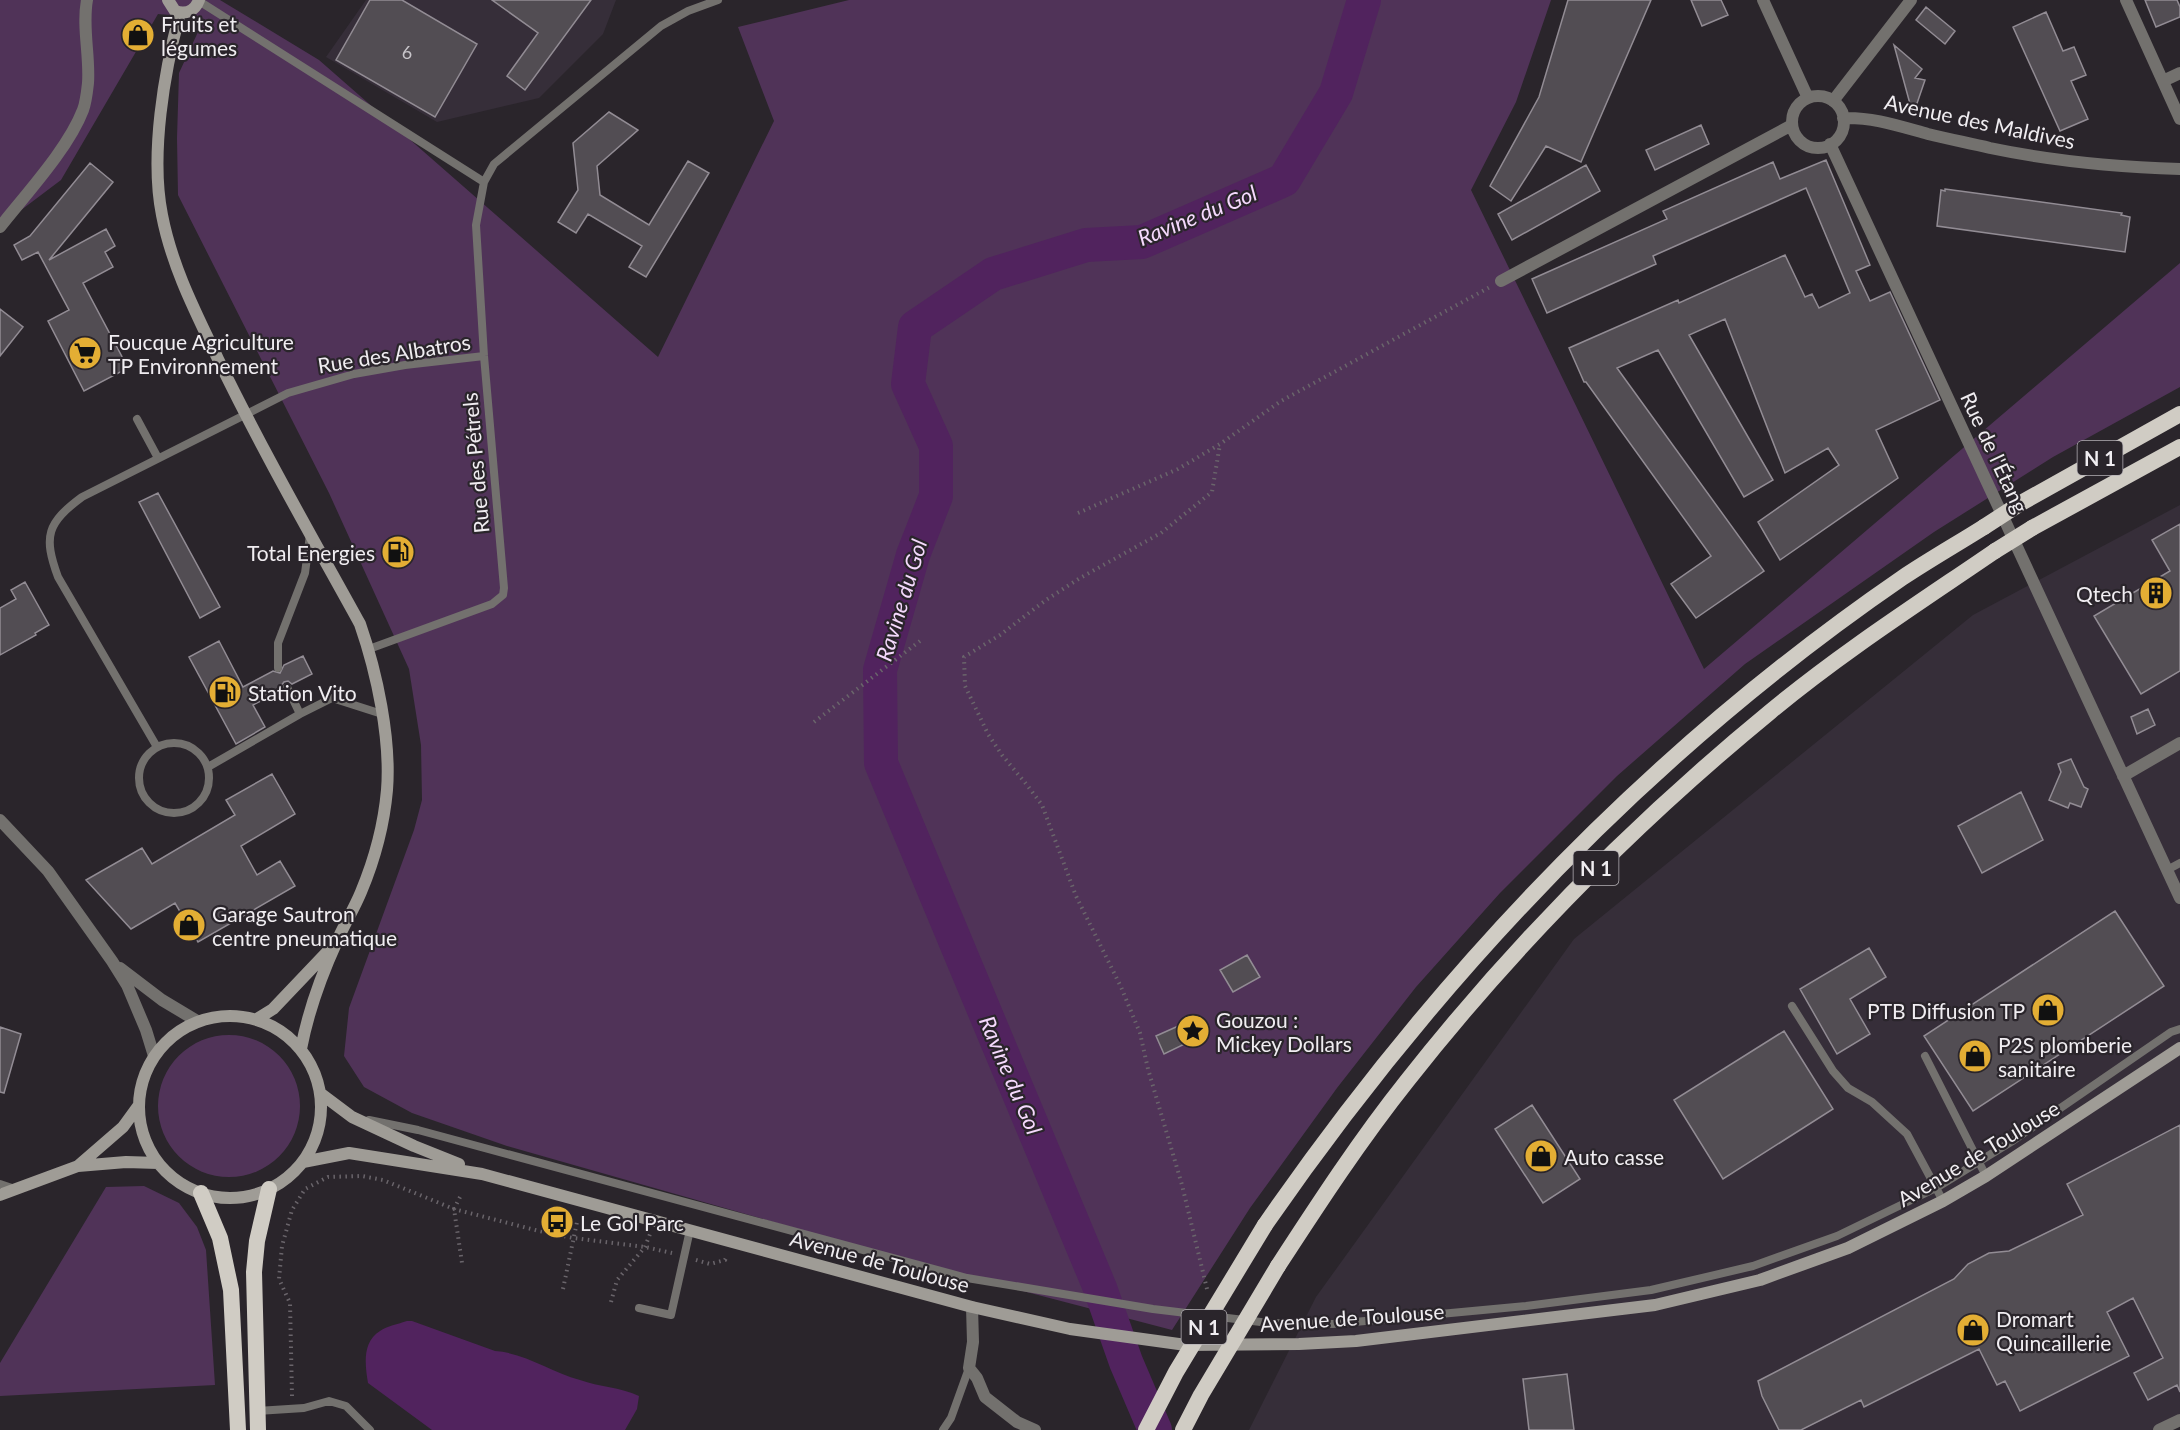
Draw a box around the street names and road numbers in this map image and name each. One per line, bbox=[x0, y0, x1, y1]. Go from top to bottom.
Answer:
street label: Avenue des Maldives bbox=[1882, 89, 2078, 153]
street label: Rue des Albatros bbox=[316, 329, 472, 377]
street label: Rue de l'Étang bbox=[1956, 388, 2034, 517]
street label: Rue des Pétrels bbox=[456, 392, 494, 534]
road number: N 1 bbox=[2078, 441, 2122, 475]
road number: N 1 bbox=[1574, 851, 1618, 885]
street label: Avenue de Toulouse bbox=[1892, 1095, 2064, 1211]
street label: Avenue de Toulouse bbox=[788, 1225, 972, 1297]
street label: Avenue de Toulouse bbox=[1259, 1298, 1445, 1336]
road number: N 1 bbox=[1182, 1310, 1226, 1344]

